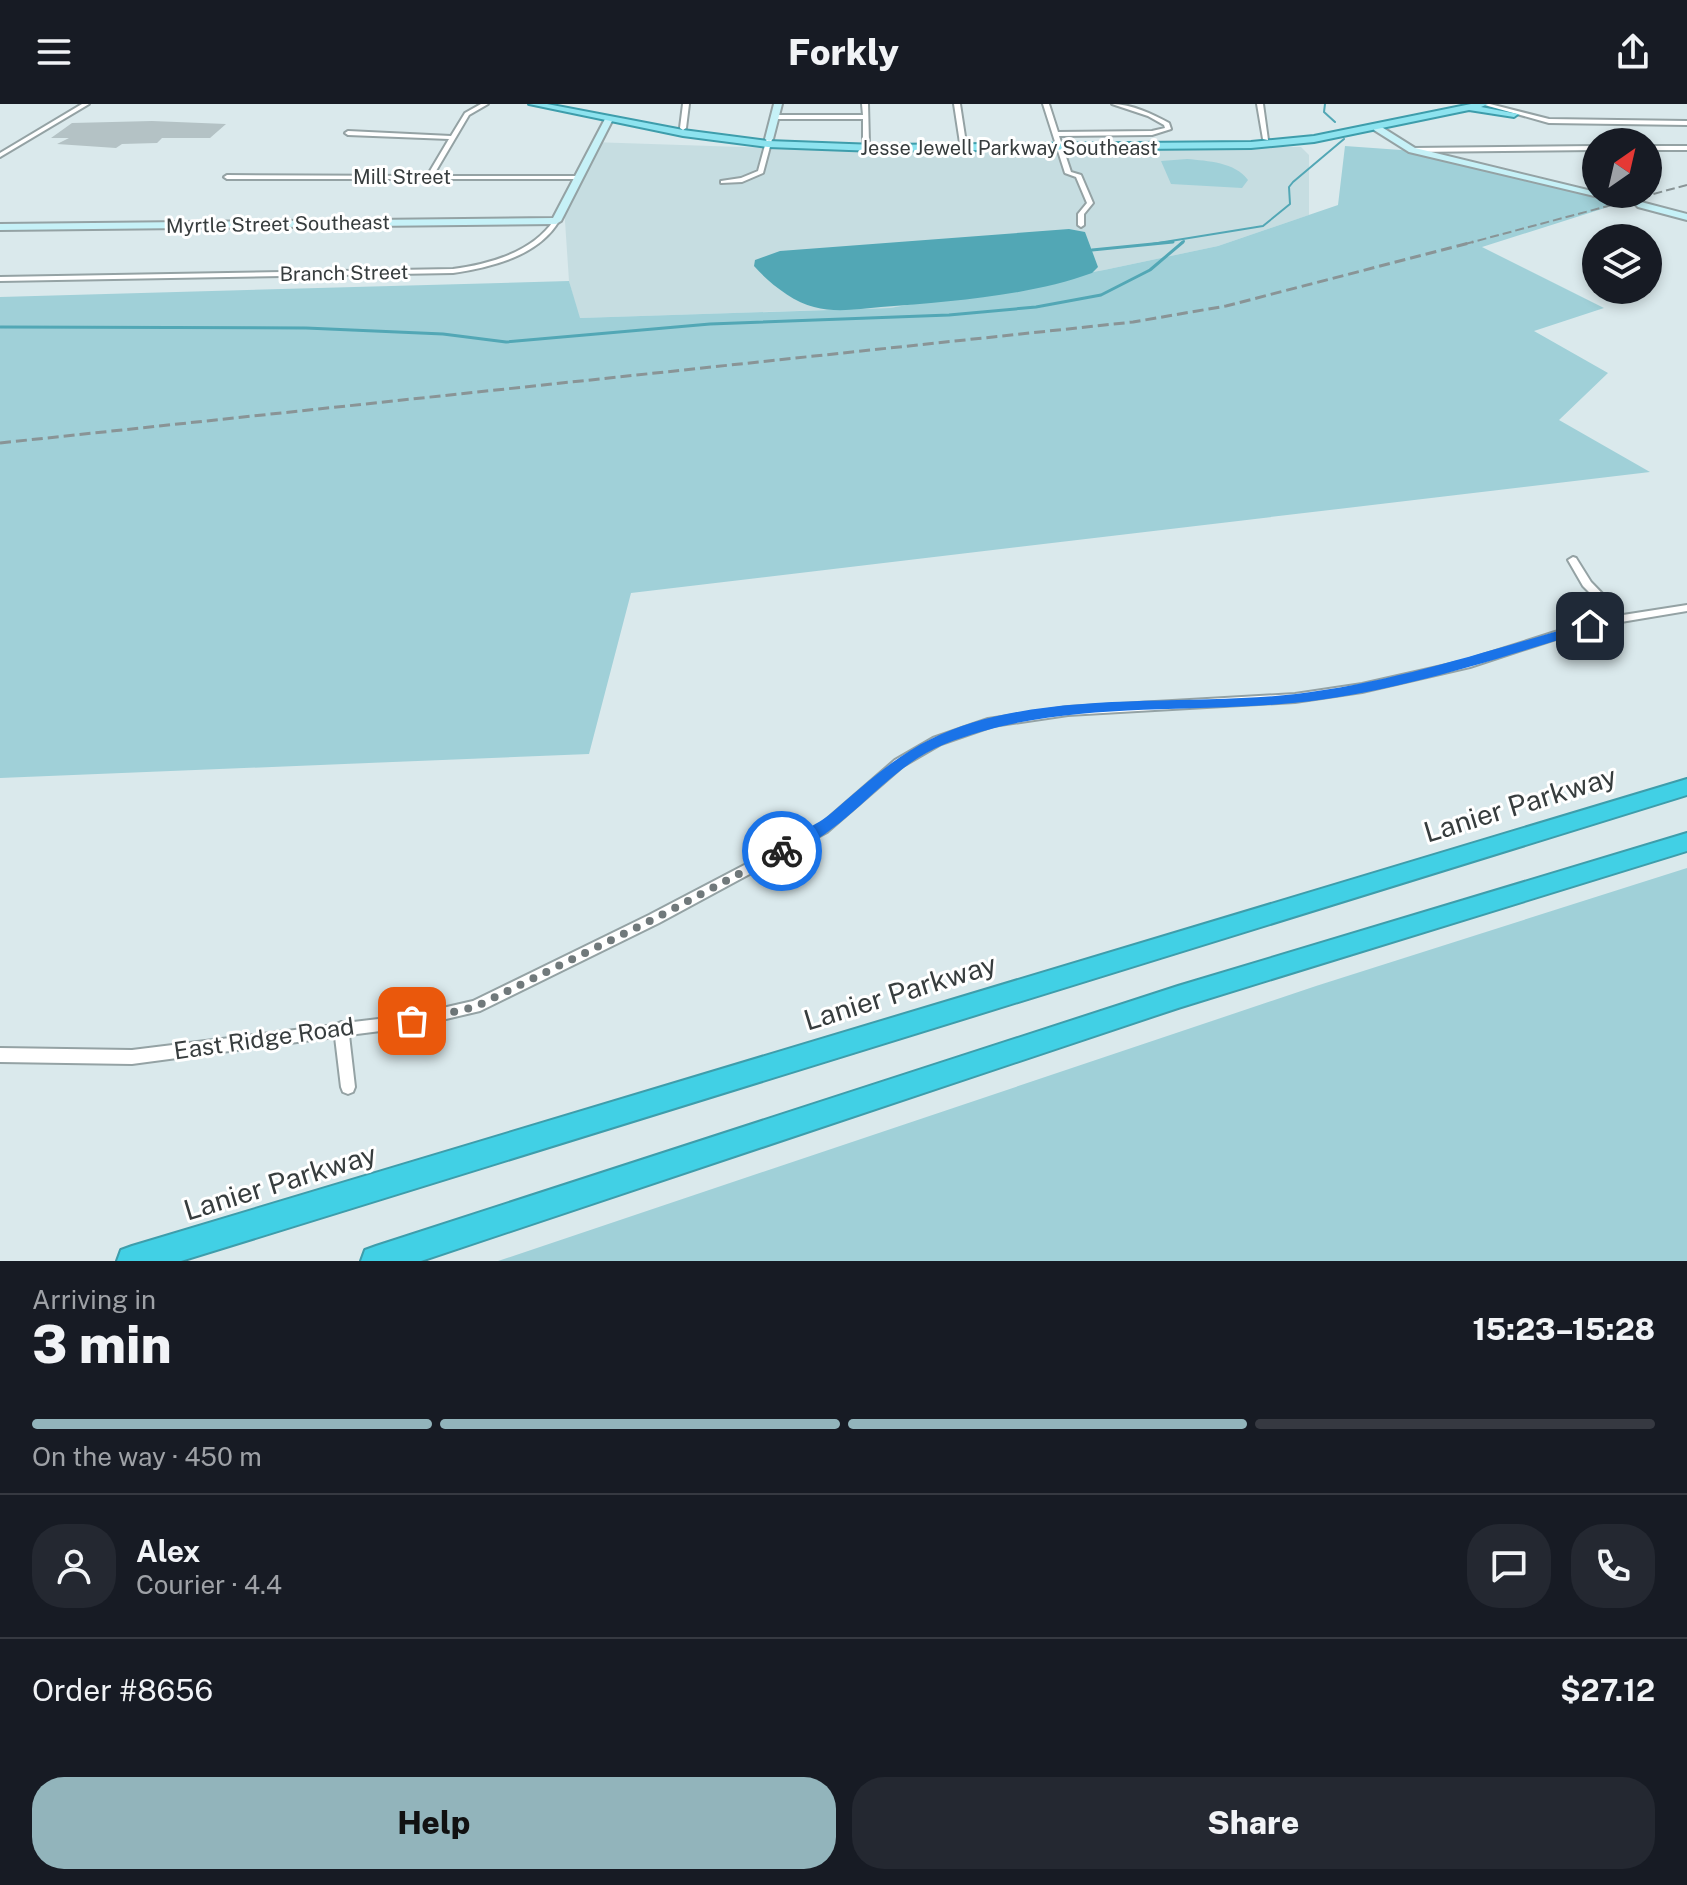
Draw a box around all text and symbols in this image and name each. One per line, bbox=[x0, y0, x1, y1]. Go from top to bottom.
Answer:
icon: menu bbox=[32, 30, 76, 74]
icon: share bbox=[1611, 30, 1655, 74]
text: Forkly bbox=[788, 31, 899, 73]
north arrow bbox=[1582, 128, 1662, 208]
map controls bbox=[1582, 128, 1662, 304]
street label: Jesse Jewell Parkway Southeast bbox=[860, 136, 1158, 160]
street label: Mill Street bbox=[353, 165, 451, 189]
street label: Myrtle Street Southeast bbox=[166, 210, 390, 238]
button: layers bbox=[1582, 224, 1662, 304]
street label: Branch Street bbox=[279, 260, 409, 286]
pin bbox=[1556, 592, 1624, 660]
icon: home bbox=[1568, 604, 1612, 648]
street label: Lanier Parkway bbox=[1420, 759, 1620, 848]
courier bbox=[742, 811, 822, 891]
icon: bike bbox=[760, 829, 804, 873]
street label: Lanier Parkway bbox=[800, 947, 1000, 1036]
pin bbox=[378, 987, 446, 1055]
icon: bag bbox=[390, 999, 434, 1043]
street label: East Ridge Road bbox=[172, 1011, 356, 1065]
street label: Lanier Parkway bbox=[180, 1137, 380, 1226]
text: Arriving in bbox=[32, 1284, 156, 1315]
text: 15:23–15:28 bbox=[1472, 1311, 1655, 1347]
text: 3 min bbox=[32, 1314, 172, 1375]
text: On the way · 450 m bbox=[32, 1441, 262, 1472]
button: person bbox=[32, 1524, 116, 1608]
button: chat bbox=[1467, 1524, 1551, 1608]
button: phone bbox=[1571, 1524, 1655, 1608]
text: Alex bbox=[136, 1533, 200, 1569]
text: Courier · 4.4 bbox=[136, 1569, 282, 1600]
text: Order #8656 bbox=[32, 1672, 213, 1708]
text: $27.12 bbox=[1560, 1672, 1655, 1708]
button: Help bbox=[32, 1777, 836, 1869]
button: Share bbox=[852, 1777, 1655, 1869]

